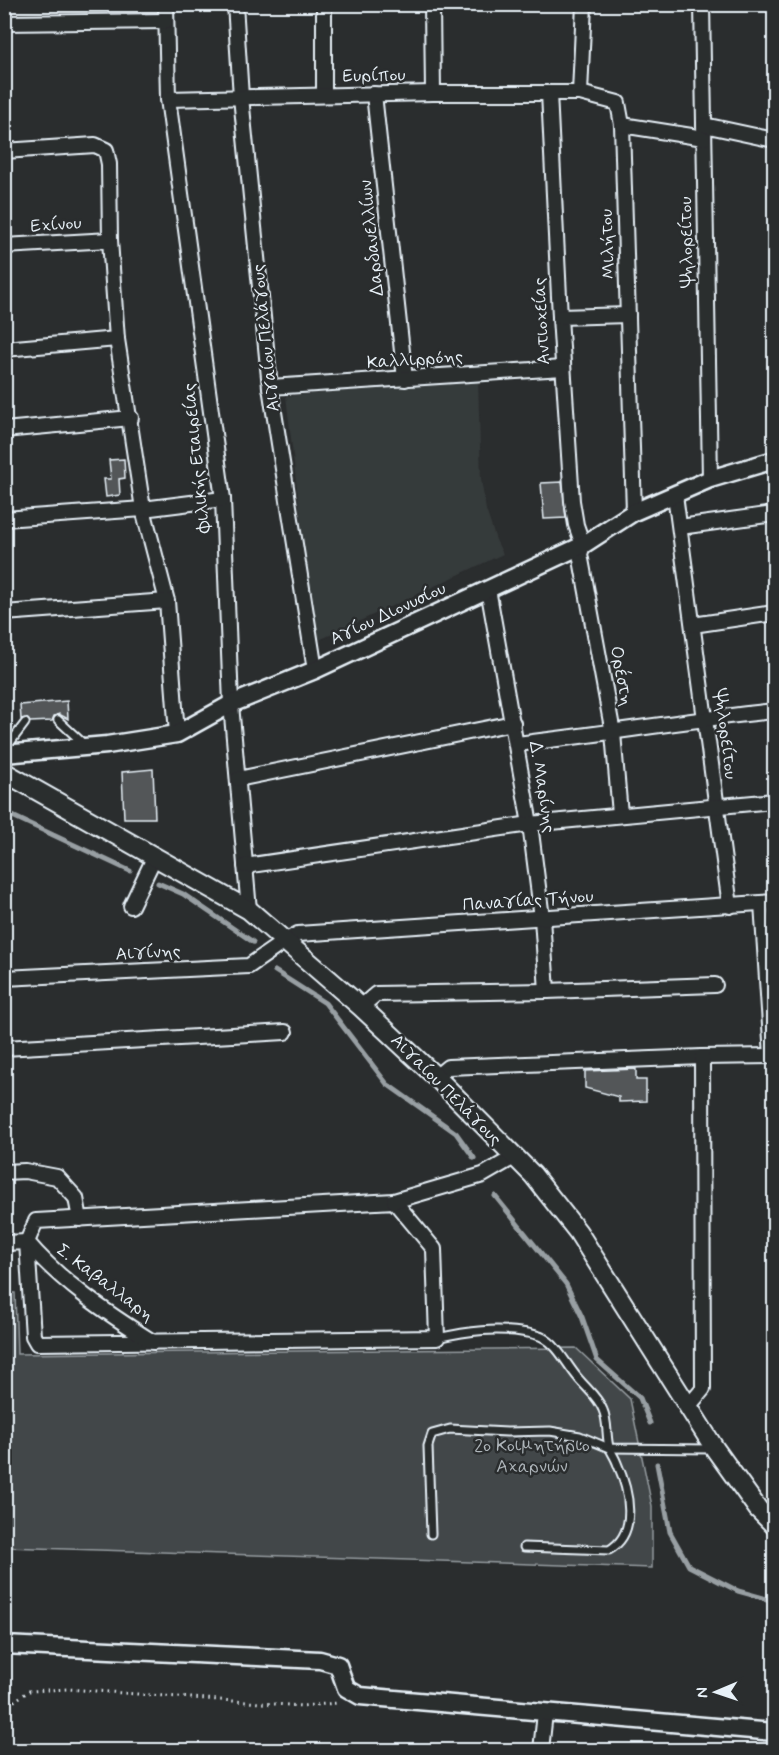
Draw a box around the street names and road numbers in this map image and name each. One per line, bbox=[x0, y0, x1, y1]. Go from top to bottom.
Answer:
street label: Ευρίπου bbox=[342, 63, 406, 89]
street label: Δαρδανελλίων bbox=[354, 179, 390, 297]
street label: Ψηλορείτου bbox=[674, 196, 700, 289]
street label: Μιλήτου bbox=[595, 208, 621, 280]
street label: Εχίνου bbox=[30, 211, 82, 239]
street label: Αιγαίου Πελάγους bbox=[246, 263, 286, 413]
street label: Αντιοχείας bbox=[528, 277, 556, 365]
street label: Καλλιρρόης bbox=[366, 345, 464, 375]
street label: Φιλικής Εταιρείας bbox=[177, 382, 217, 535]
street label: Αγίου Διονυσίου bbox=[326, 577, 450, 651]
street label: Ορέστη bbox=[604, 644, 639, 708]
street label: Ψηλορείτου bbox=[707, 686, 742, 781]
street label: Δ. Μαρίνης bbox=[523, 739, 561, 835]
street label: Παναγίας Τήνου bbox=[462, 884, 594, 918]
street label: Αιγίνης bbox=[115, 939, 181, 967]
street label: Αιγαίου Πελάγους bbox=[385, 1029, 507, 1151]
street label: Σ. Καβαλλαρη bbox=[51, 1238, 159, 1328]

